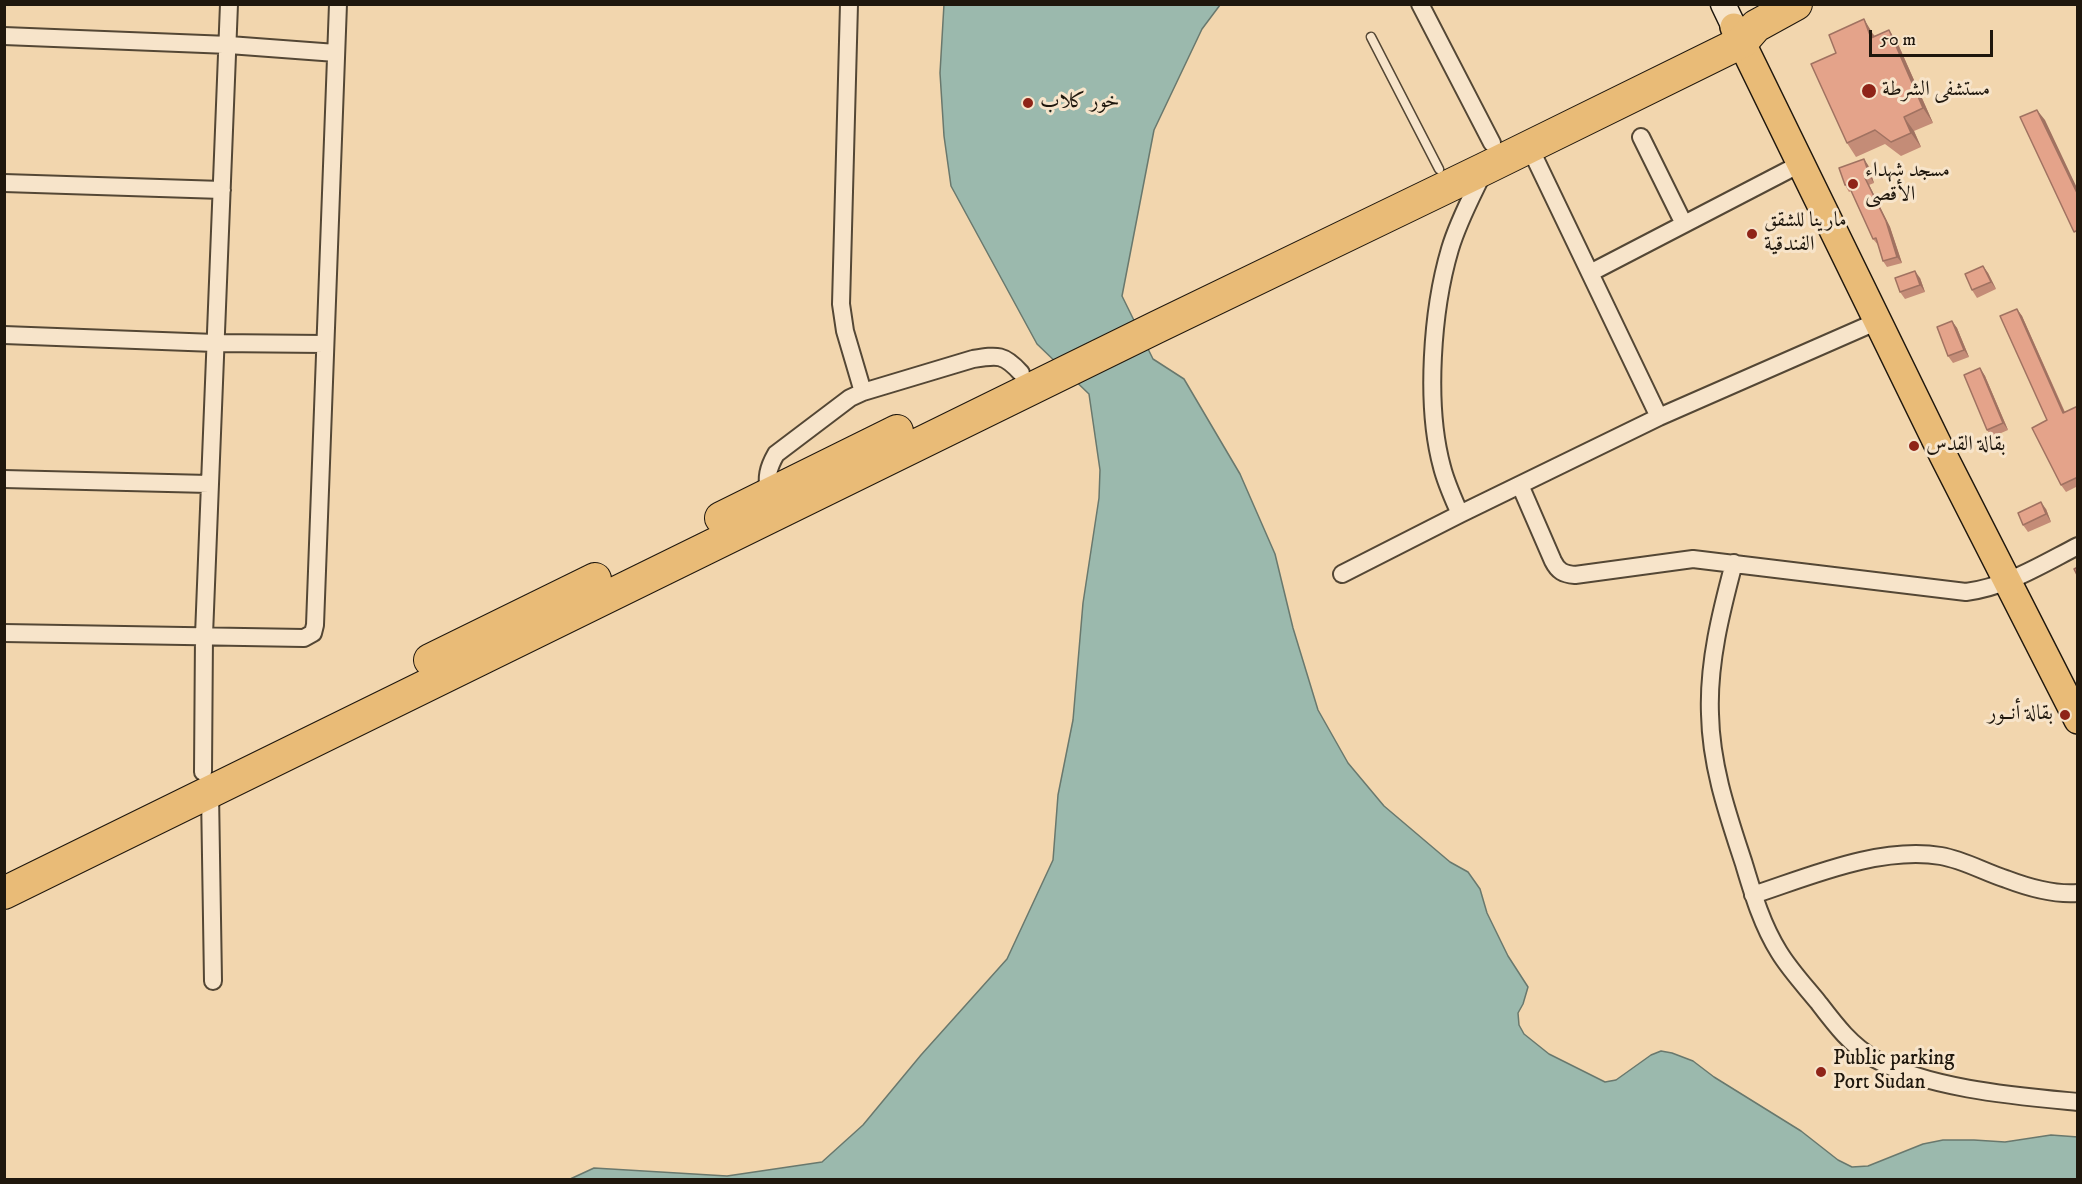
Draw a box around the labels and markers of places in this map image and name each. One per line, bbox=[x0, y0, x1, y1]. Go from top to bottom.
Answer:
place label: مستشفى الشرطة bbox=[1882, 78, 1990, 104]
marker: مستشفى الشرطة bbox=[1860, 82, 1878, 100]
place label: خور كلاب bbox=[1040, 90, 1120, 116]
marker: خور كلاب bbox=[1021, 96, 1035, 110]
place label: مسجد شهداء الأقصى bbox=[1865, 159, 1950, 209]
marker: مسجد شهداء الأقصى bbox=[1846, 177, 1860, 191]
place label: مارينا للشقق الفندقية bbox=[1764, 209, 1847, 259]
marker: مارينا للشقق الفندقية bbox=[1745, 227, 1759, 241]
place label: بقالة القدس bbox=[1926, 433, 2006, 459]
marker: بقالة القدس bbox=[1907, 439, 1921, 453]
place label: بقالة أنــور bbox=[1988, 702, 2053, 728]
marker: بقالة أنــور bbox=[2058, 708, 2072, 722]
place label: Public parking Port Sudan bbox=[1833, 1047, 1955, 1097]
marker: Public parking Port Sudan bbox=[1814, 1065, 1828, 1079]

